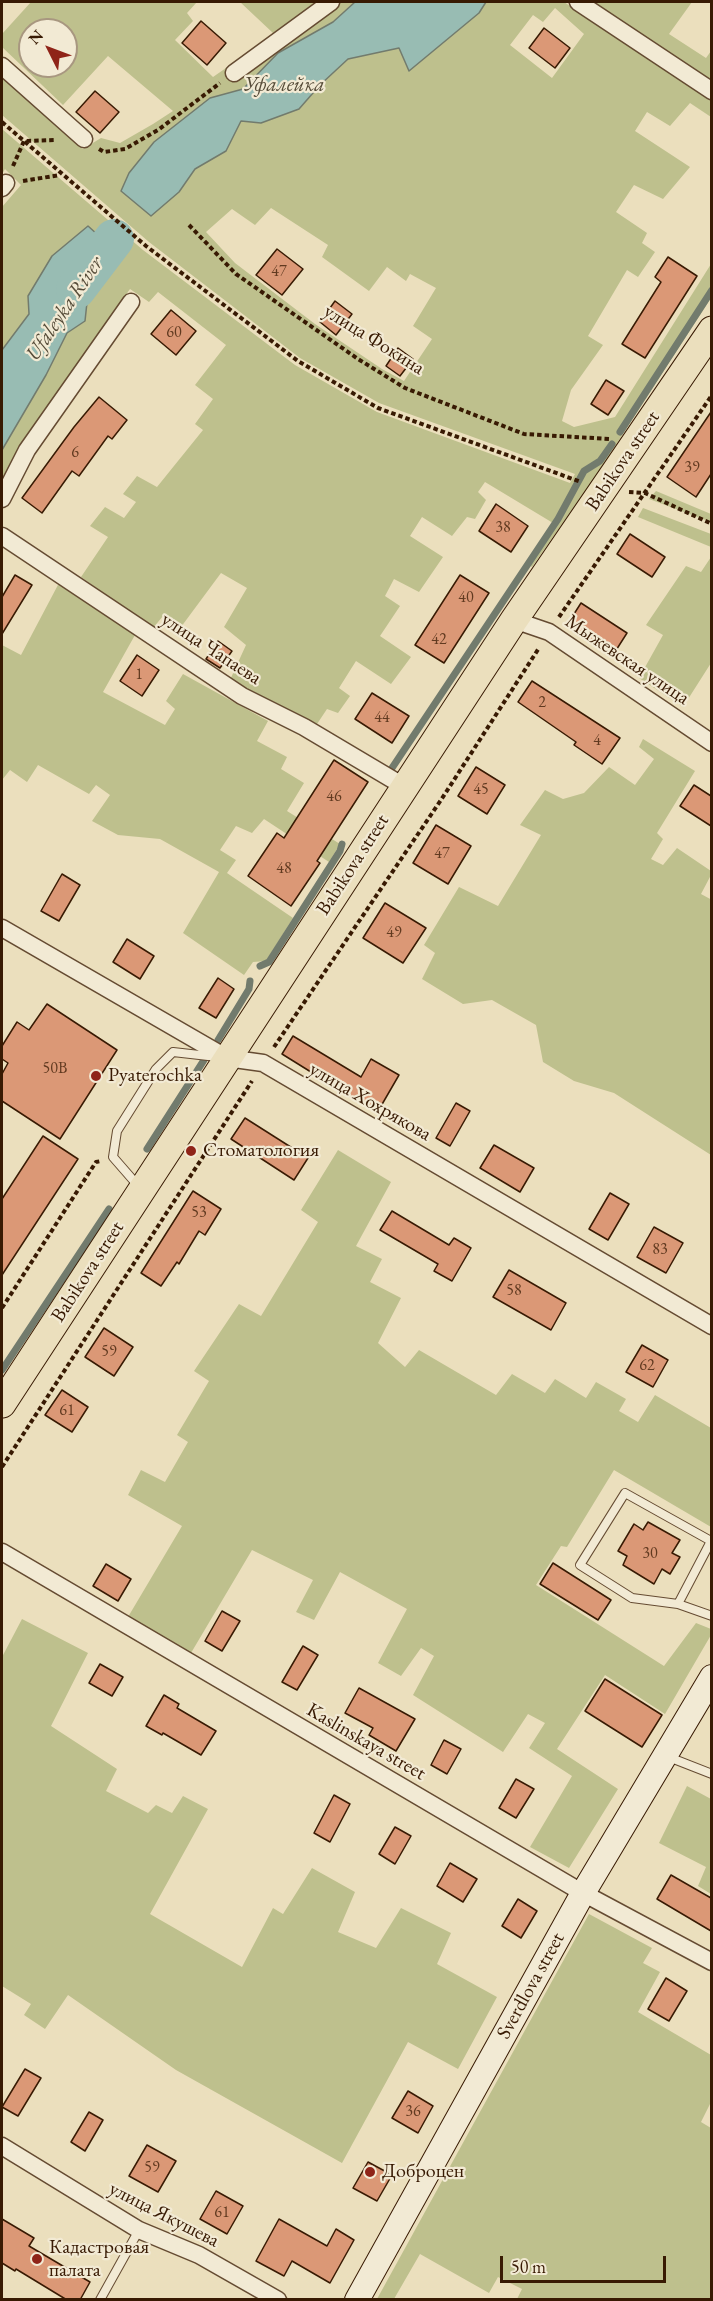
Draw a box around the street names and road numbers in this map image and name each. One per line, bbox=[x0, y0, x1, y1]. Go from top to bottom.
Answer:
street label: улица Фокина bbox=[319, 300, 429, 380]
street label: Babikova street bbox=[581, 406, 665, 516]
street label: улица Чапаева bbox=[156, 608, 266, 690]
street label: Мыжевская улица bbox=[560, 610, 694, 710]
street label: Babikova street bbox=[311, 810, 395, 920]
street label: улица Хохрякова bbox=[305, 1057, 435, 1147]
street label: Babikova street bbox=[46, 1217, 130, 1327]
street label: Kaslinskaya street bbox=[302, 1698, 430, 1786]
street label: Sverdlova street bbox=[492, 1929, 570, 2043]
street label: улица Якушева bbox=[105, 2177, 223, 2253]

